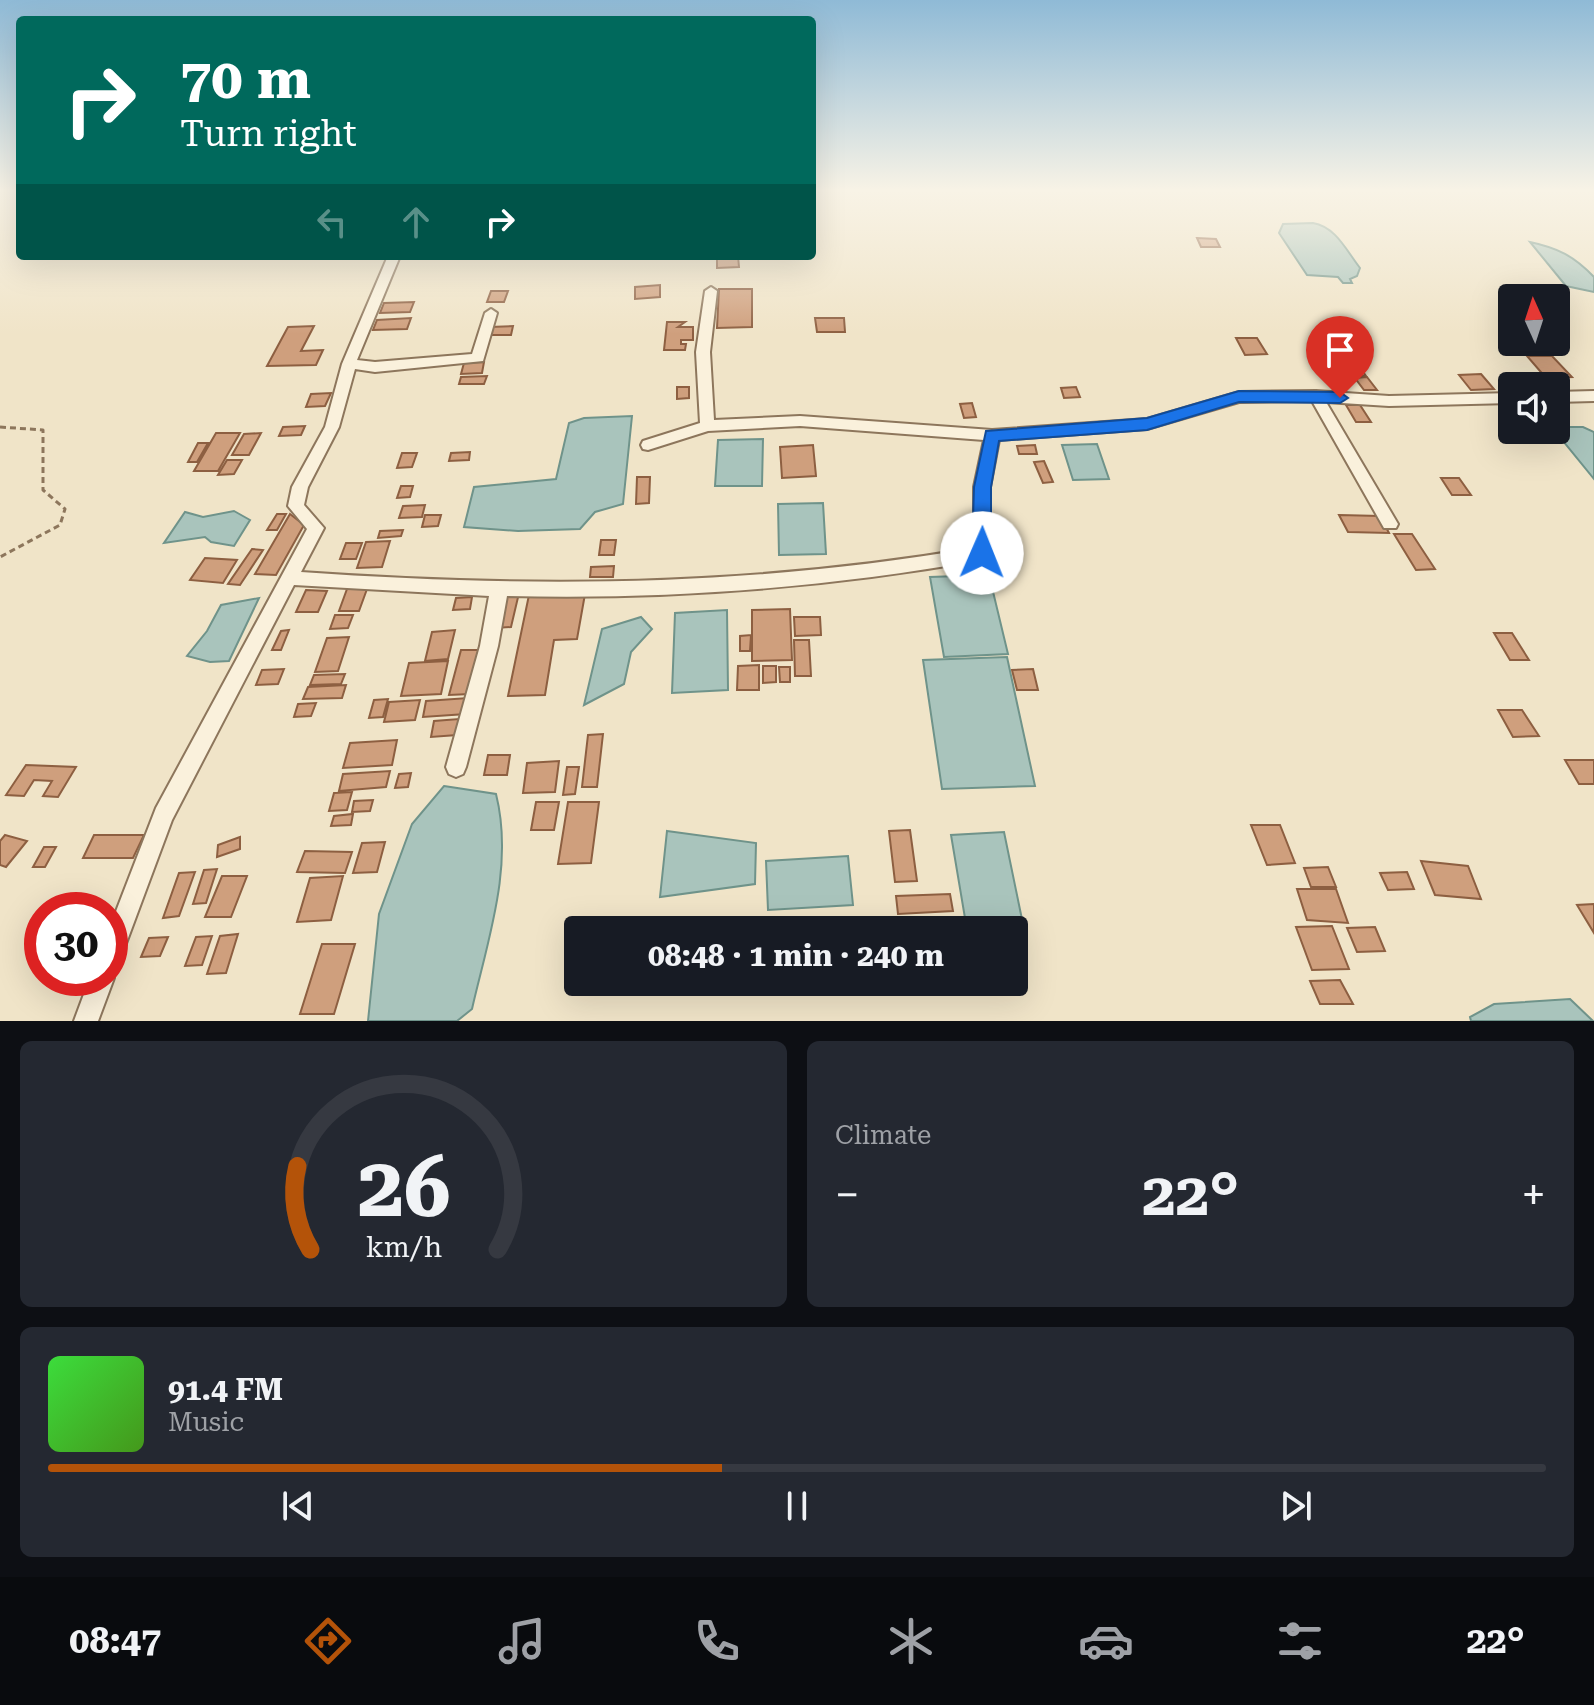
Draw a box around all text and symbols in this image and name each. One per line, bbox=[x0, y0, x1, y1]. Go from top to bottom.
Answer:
text: 70 m bbox=[180, 46, 311, 112]
icon: right bbox=[48, 48, 152, 152]
text: Turn right bbox=[180, 113, 357, 155]
icon: left bbox=[310, 200, 354, 244]
icon: ahead bbox=[394, 200, 438, 244]
icon: right bbox=[478, 200, 522, 244]
north arrow bbox=[1498, 284, 1570, 356]
map controls bbox=[1498, 284, 1570, 444]
pin bbox=[1306, 316, 1374, 398]
icon: arrive bbox=[1318, 328, 1362, 372]
button: sound bbox=[1498, 372, 1570, 444]
position arrow bbox=[940, 511, 1024, 595]
speed limit sign: 30 bbox=[24, 892, 128, 996]
text: 08:48 · 1 min · 240 m bbox=[648, 938, 944, 973]
text: Climate bbox=[835, 1120, 931, 1150]
text: 26 bbox=[357, 1139, 450, 1236]
text: 22° bbox=[1142, 1159, 1239, 1230]
text: − bbox=[835, 1169, 860, 1221]
text: + bbox=[1521, 1169, 1546, 1221]
text: km/h bbox=[365, 1230, 442, 1264]
text: 91.4 FM bbox=[168, 1372, 283, 1407]
text: Music bbox=[168, 1407, 244, 1437]
icon: previous bbox=[276, 1484, 320, 1528]
icon: pause bbox=[775, 1484, 819, 1528]
icon: next bbox=[1274, 1484, 1318, 1528]
icon: directions bbox=[300, 1613, 356, 1669]
icon: music bbox=[494, 1613, 550, 1669]
icon: phone bbox=[689, 1613, 745, 1669]
icon: climate bbox=[883, 1613, 939, 1669]
icon: car bbox=[1078, 1613, 1134, 1669]
icon: filters bbox=[1272, 1613, 1328, 1669]
text: 08:47 bbox=[69, 1620, 161, 1662]
text: 22° bbox=[1466, 1620, 1525, 1662]

